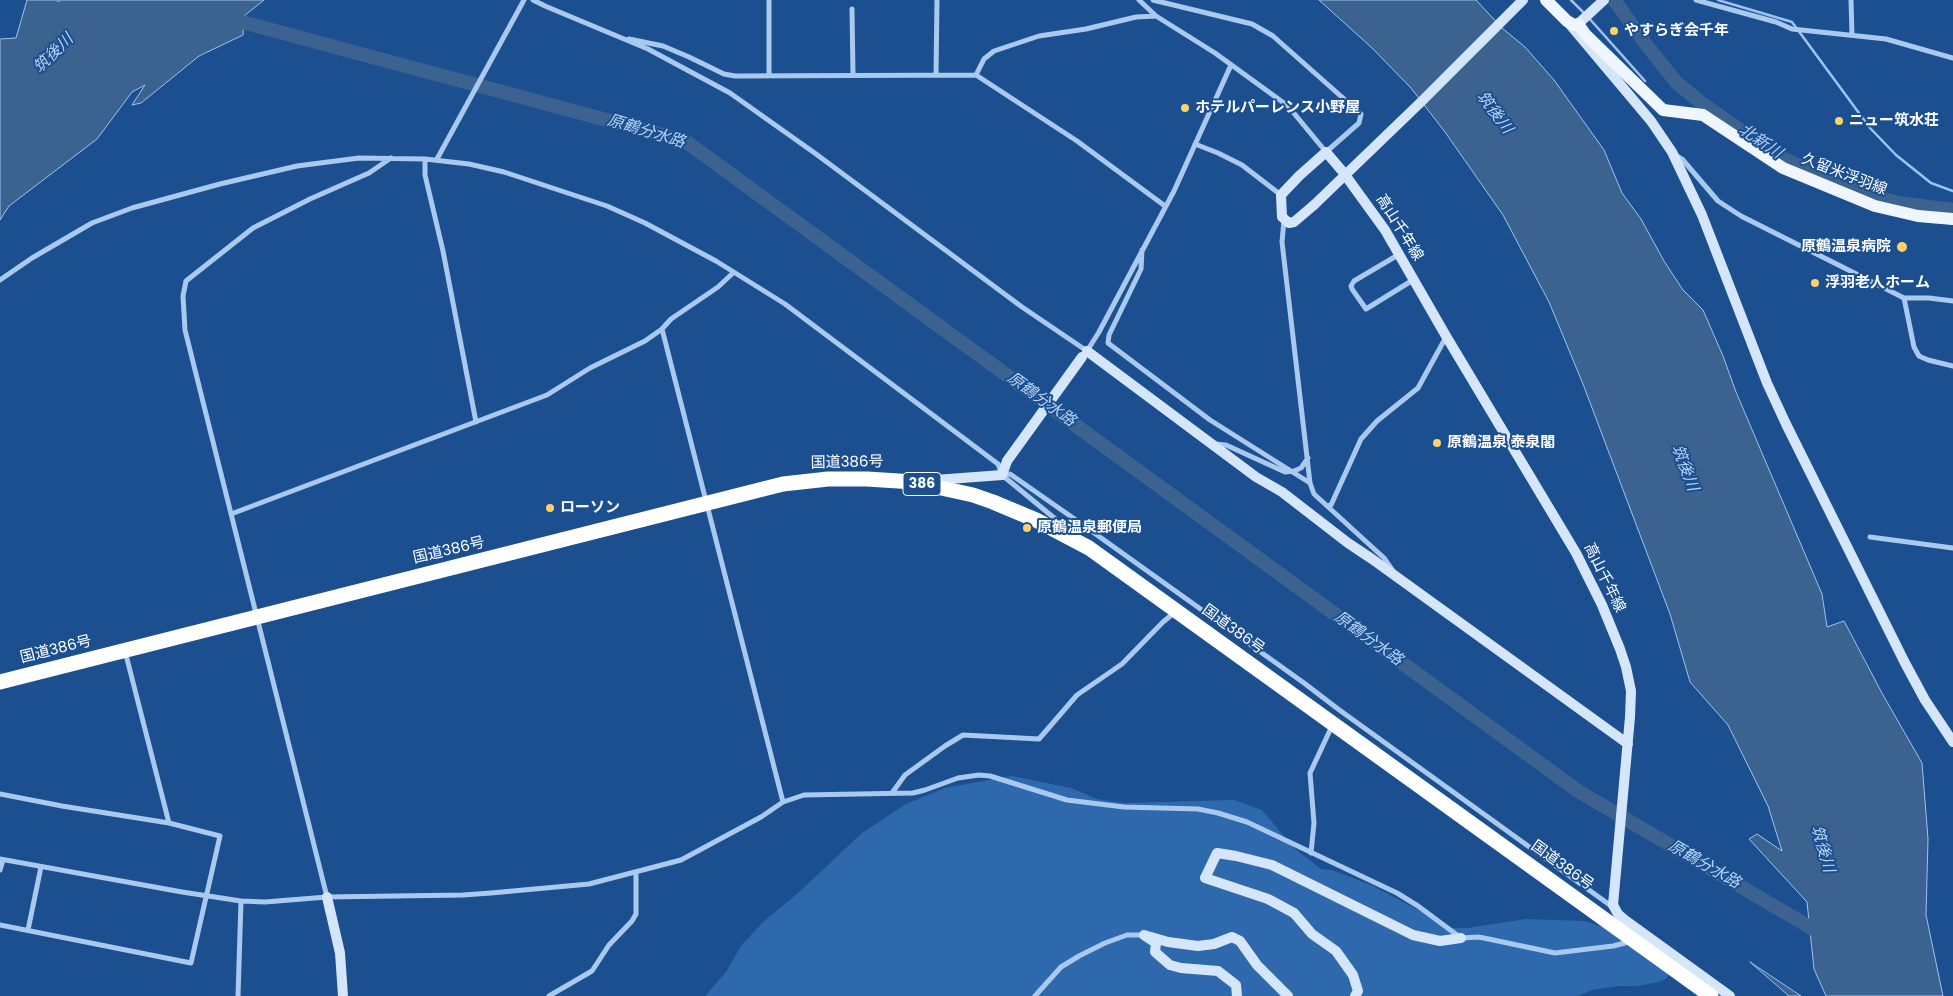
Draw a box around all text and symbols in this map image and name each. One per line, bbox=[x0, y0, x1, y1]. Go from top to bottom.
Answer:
place label: やすらぎ会千年 bbox=[1624, 22, 1729, 40]
marker: やすらぎ会千年 bbox=[1608, 25, 1620, 37]
water label: 筑後川 bbox=[30, 30, 78, 78]
water label: 筑後川 bbox=[1472, 88, 1516, 138]
place label: ホテルパーレンス小野屋 bbox=[1195, 99, 1360, 117]
marker: ホテルパーレンス小野屋 bbox=[1179, 102, 1191, 114]
water label: 原鶴分水路 bbox=[605, 111, 687, 153]
place label: ニュー筑水荘 bbox=[1849, 112, 1939, 130]
marker: ニュー筑水荘 bbox=[1833, 115, 1845, 127]
water label: 北新川 bbox=[1735, 121, 1785, 163]
street label: 久留米浮羽線 bbox=[1799, 150, 1889, 200]
street label: 高山千年線 bbox=[1371, 191, 1427, 265]
place label: 原鶴温泉病院 bbox=[1801, 238, 1891, 256]
marker: 原鶴温泉病院 bbox=[1895, 240, 1909, 254]
place label: 浮羽老人ホーム bbox=[1825, 274, 1930, 292]
marker: 浮羽老人ホーム bbox=[1809, 277, 1821, 289]
water label: 原鶴分水路 bbox=[1003, 369, 1079, 431]
place label: 原鶴温泉 泰泉閣 bbox=[1447, 434, 1555, 452]
marker: 原鶴温泉 泰泉閣 bbox=[1431, 437, 1443, 449]
water label: 筑後川 bbox=[1666, 442, 1702, 494]
street label: 国道386号 bbox=[810, 453, 884, 473]
road number: 386 bbox=[903, 472, 941, 496]
place label: ローソン bbox=[560, 499, 620, 517]
marker: ローソン bbox=[544, 502, 556, 514]
place label: 原鶴温泉郵便局 bbox=[1037, 519, 1142, 537]
marker: 原鶴温泉郵便局 bbox=[1021, 522, 1033, 534]
street label: 国道386号 bbox=[411, 534, 487, 568]
street label: 高山千年線 bbox=[1579, 540, 1629, 616]
street label: 国道386号 bbox=[1198, 601, 1268, 659]
water label: 原鶴分水路 bbox=[1330, 608, 1406, 670]
street label: 国道386号 bbox=[18, 632, 94, 668]
water label: 筑後川 bbox=[1806, 823, 1838, 875]
street label: 国道386号 bbox=[1527, 837, 1597, 895]
water label: 原鶴分水路 bbox=[1665, 837, 1743, 893]

